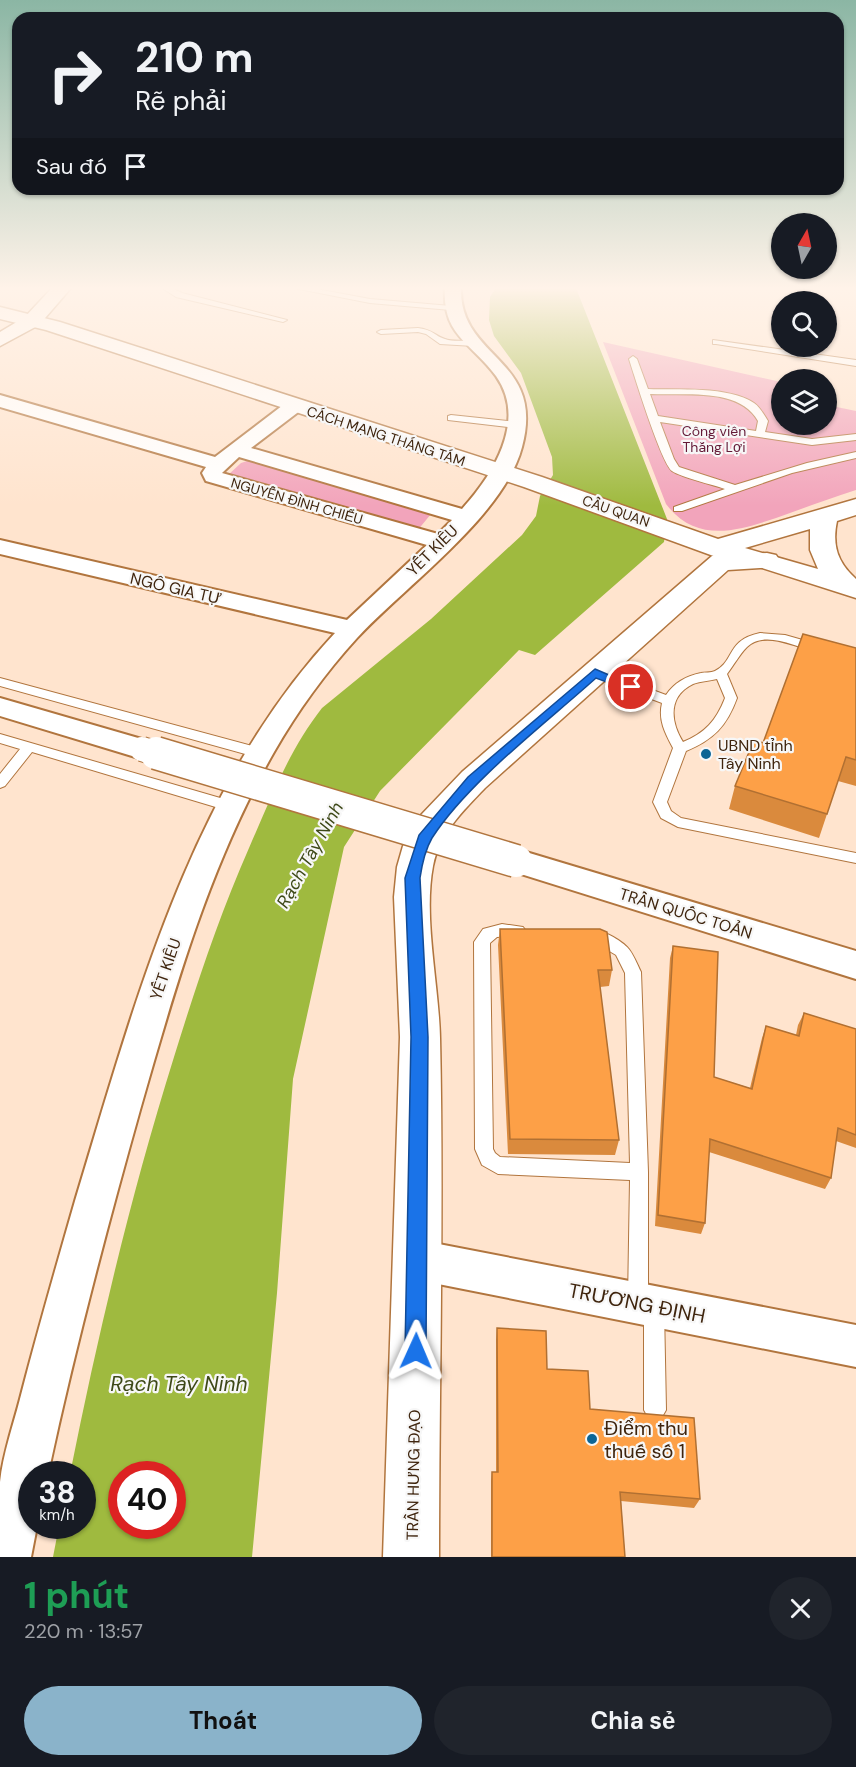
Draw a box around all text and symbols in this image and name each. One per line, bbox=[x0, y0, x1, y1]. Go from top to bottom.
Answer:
text: 210 m bbox=[135, 30, 253, 85]
icon: right bbox=[36, 36, 114, 114]
text: Rẽ phải bbox=[135, 83, 227, 118]
icon: arrive bbox=[119, 150, 152, 183]
text: Sau đó bbox=[36, 152, 107, 181]
north arrow bbox=[771, 213, 837, 279]
map controls bbox=[771, 213, 837, 435]
button: search bbox=[771, 291, 837, 357]
button: layers bbox=[771, 369, 837, 435]
street label: CÁCH MẠNG THÁNG TÁM bbox=[305, 402, 467, 470]
park label: Công viên Thắng Lợi bbox=[682, 422, 746, 456]
street label: NGUYỄN ĐÌNH CHIỂU bbox=[229, 474, 365, 528]
street label: CẦU QUAN bbox=[580, 491, 652, 531]
street label: YẾT KIÊU bbox=[402, 520, 462, 580]
street label: NGÔ GIA TỰ bbox=[128, 568, 224, 609]
pin bbox=[605, 661, 656, 712]
icon: arrive bbox=[614, 670, 647, 703]
place label: UBND tỉnh Tây Ninh bbox=[718, 735, 793, 774]
marker: UBND tỉnh Tây Ninh bbox=[699, 747, 713, 761]
water label: Rạch Tây Ninh bbox=[271, 798, 349, 912]
street label: TRẦN QUỐC TOẢN bbox=[617, 883, 755, 944]
street label: YẾT KIÊU bbox=[145, 935, 186, 1003]
street label: TRƯƠNG ĐỊNH bbox=[566, 1277, 708, 1329]
position arrow bbox=[384, 1319, 448, 1383]
water label: Rạch Tây Ninh bbox=[110, 1370, 248, 1398]
street label: TRẦN HƯNG ĐẠO bbox=[402, 1409, 425, 1541]
place label: Điểm thu thuế số 1 bbox=[604, 1415, 688, 1464]
marker: Điểm thu thuế số 1 bbox=[585, 1432, 599, 1446]
speed limit sign: 40 bbox=[108, 1461, 186, 1539]
text: 38 bbox=[38, 1473, 76, 1512]
text: km/h bbox=[39, 1505, 75, 1525]
text: 1 phút bbox=[24, 1572, 129, 1619]
button: close bbox=[769, 1577, 832, 1640]
text: 220 m · 13:57 bbox=[24, 1618, 143, 1644]
button: Thoát bbox=[24, 1686, 422, 1755]
button: Chia sẻ bbox=[434, 1686, 832, 1755]

